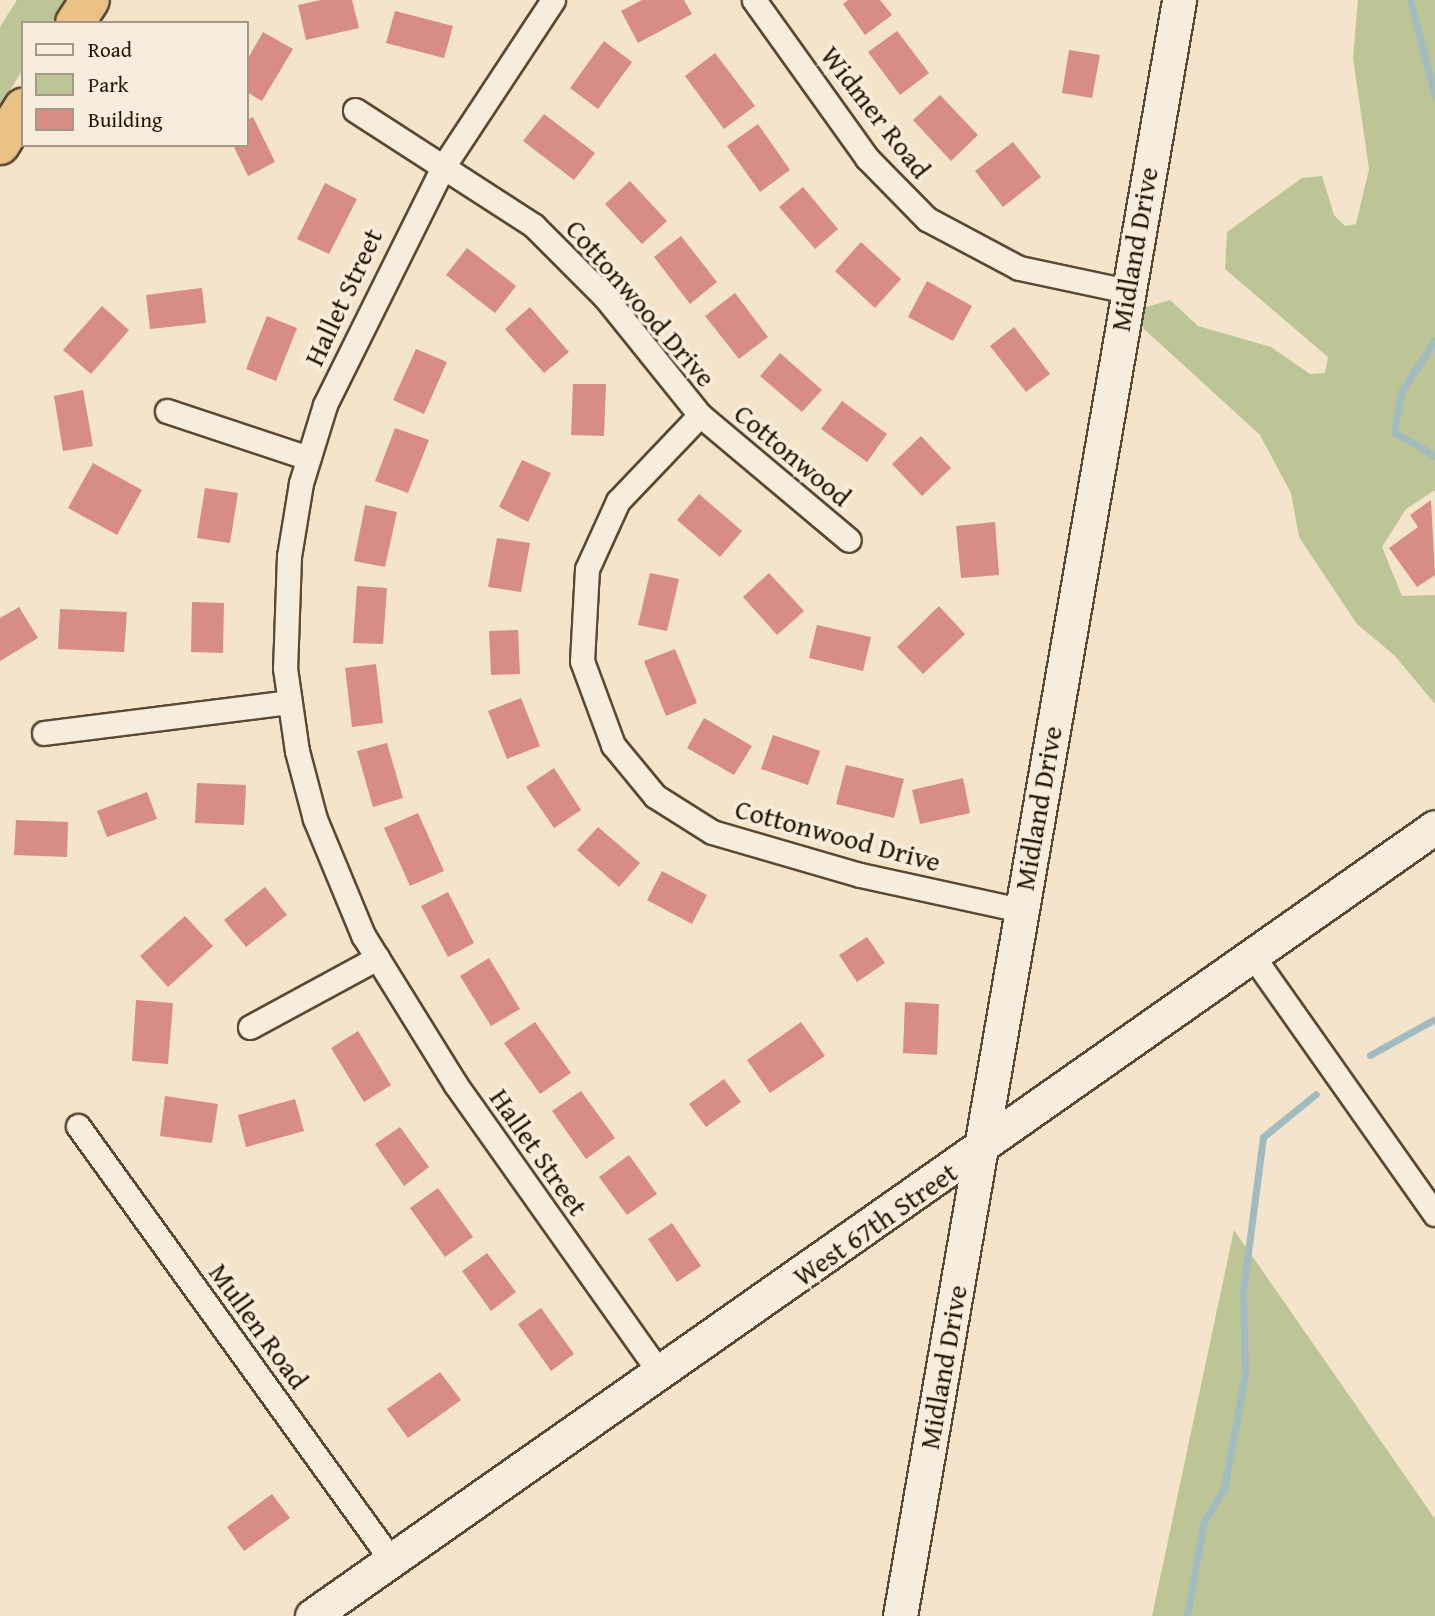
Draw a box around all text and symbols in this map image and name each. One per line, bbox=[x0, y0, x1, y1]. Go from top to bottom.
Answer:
legend bbox=[21, 21, 248, 147]
text: Road bbox=[88, 34, 132, 65]
street label: Widmer Road bbox=[814, 39, 938, 185]
text: Park bbox=[88, 69, 129, 100]
text: Building bbox=[88, 104, 162, 135]
street label: Midland Drive bbox=[1103, 164, 1165, 334]
street label: Cottonwood Drive bbox=[559, 212, 723, 394]
street label: Hallet Street bbox=[297, 223, 389, 371]
street label: Cottonwood bbox=[728, 396, 858, 514]
street label: Midland Drive bbox=[1007, 723, 1069, 893]
street label: Cottonwood Drive bbox=[732, 791, 944, 879]
street label: Hallet Street bbox=[483, 1082, 595, 1222]
street label: West 67th Street bbox=[786, 1155, 964, 1293]
street label: Mullen Road bbox=[202, 1256, 316, 1396]
street label: Midland Drive bbox=[912, 1282, 974, 1452]

